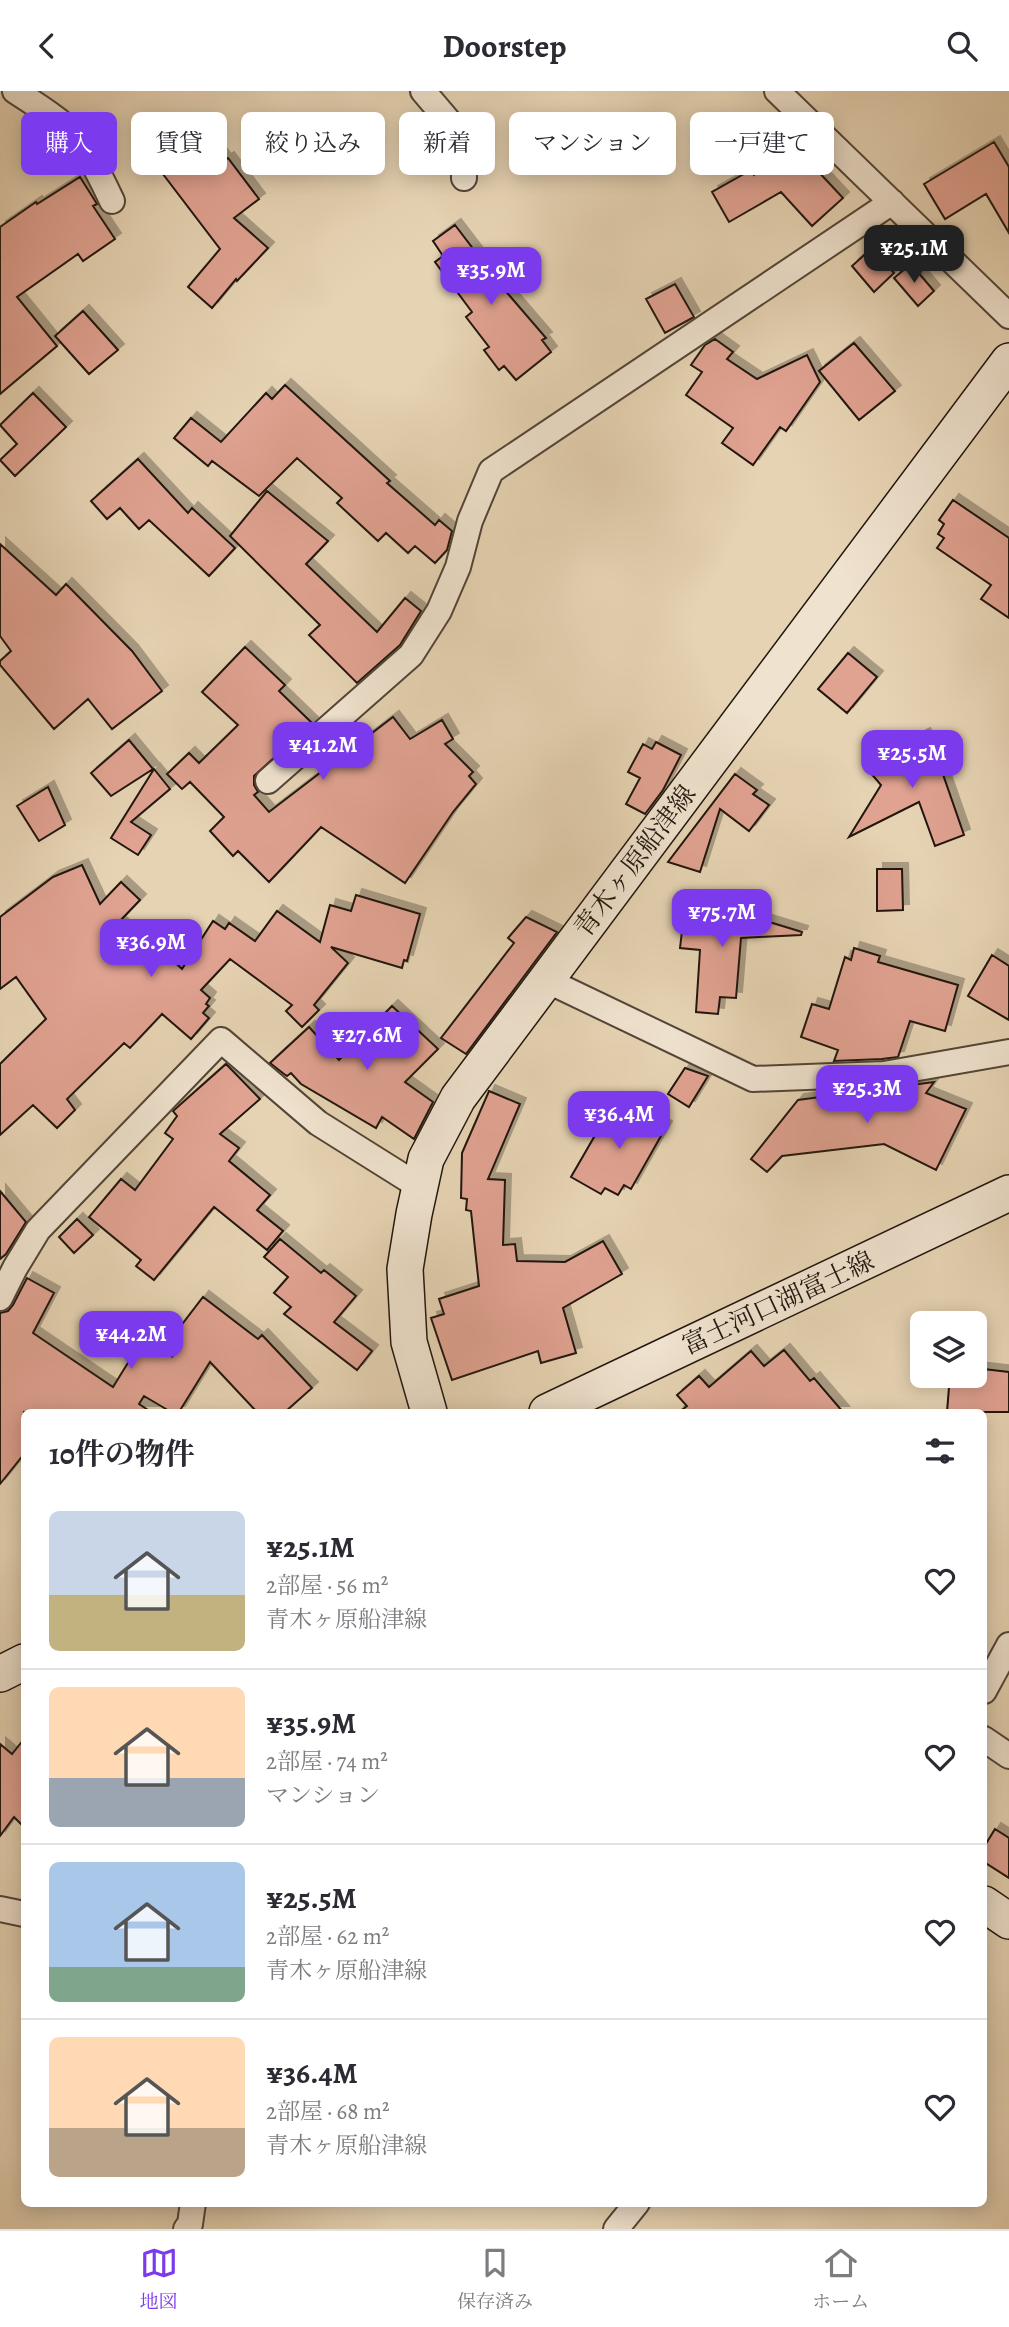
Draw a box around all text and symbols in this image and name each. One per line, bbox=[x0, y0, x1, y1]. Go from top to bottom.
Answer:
text: Doorstep bbox=[443, 24, 566, 68]
icon: back bbox=[28, 27, 66, 65]
icon: search bbox=[943, 27, 981, 65]
chip: 購入 bbox=[21, 112, 117, 175]
chip: 賃貸 bbox=[131, 112, 227, 175]
chip: 絞り込み bbox=[241, 112, 385, 175]
chip: 新着 bbox=[399, 112, 495, 175]
chip: マンション bbox=[509, 112, 676, 175]
chip: 一戸建て bbox=[690, 112, 834, 175]
pin: ¥25.1M bbox=[857, 225, 971, 285]
text: ¥25.1M bbox=[880, 232, 948, 263]
pin: ¥35.9M bbox=[434, 247, 548, 307]
text: ¥35.9M bbox=[456, 254, 526, 285]
pin: ¥41.2M bbox=[266, 723, 380, 782]
text: ¥41.2M bbox=[288, 729, 358, 760]
pin: ¥25.5M bbox=[855, 731, 969, 790]
text: ¥25.5M bbox=[877, 737, 947, 768]
street label: 青木ヶ原船津線 bbox=[566, 778, 704, 944]
pin: ¥75.7M bbox=[665, 889, 779, 949]
text: ¥75.7M bbox=[688, 896, 756, 927]
pin: ¥36.9M bbox=[94, 919, 208, 979]
text: ¥36.9M bbox=[116, 926, 186, 957]
pin: ¥27.6M bbox=[310, 1013, 424, 1072]
text: ¥27.6M bbox=[332, 1019, 402, 1050]
pin: ¥25.3M bbox=[810, 1065, 924, 1125]
text: ¥25.3M bbox=[832, 1072, 902, 1103]
pin: ¥36.4M bbox=[562, 1091, 676, 1151]
text: ¥36.4M bbox=[584, 1098, 654, 1129]
street label: 富士河口湖富士線 bbox=[676, 1243, 880, 1363]
pin: ¥44.2M bbox=[74, 1311, 188, 1371]
map controls bbox=[910, 1311, 987, 1388]
button: layers bbox=[910, 1311, 987, 1388]
text: ¥44.2M bbox=[95, 1318, 167, 1349]
icon: filters bbox=[921, 1432, 959, 1470]
text: 10件の物件 bbox=[49, 1434, 195, 1474]
text: ¥25.1M bbox=[266, 1527, 355, 1567]
icon: home bbox=[105, 1539, 189, 1623]
icon: heart bbox=[921, 1562, 959, 1600]
text: 2部屋 · 56 m² bbox=[266, 1570, 388, 1601]
text: 青木ヶ原船津線 bbox=[266, 1604, 427, 1635]
text: ¥35.9M bbox=[266, 1703, 356, 1743]
icon: home bbox=[105, 1715, 189, 1799]
icon: heart bbox=[921, 1738, 959, 1776]
text: 2部屋 · 74 m² bbox=[266, 1746, 388, 1777]
text: マンション bbox=[266, 1780, 380, 1811]
text: ¥25.5M bbox=[266, 1878, 357, 1918]
icon: home bbox=[105, 1890, 189, 1974]
icon: heart bbox=[921, 1913, 959, 1951]
text: 2部屋 · 62 m² bbox=[266, 1921, 389, 1952]
text: 青木ヶ原船津線 bbox=[266, 1955, 427, 1986]
text: ¥36.4M bbox=[266, 2053, 358, 2093]
icon: home bbox=[105, 2065, 189, 2149]
icon: heart bbox=[921, 2088, 959, 2126]
text: 2部屋 · 68 m² bbox=[266, 2096, 390, 2127]
text: 青木ヶ原船津線 bbox=[266, 2130, 427, 2161]
tab: 地図 bbox=[140, 2244, 178, 2315]
tab: 保存済み bbox=[457, 2244, 533, 2315]
tab: ホーム bbox=[812, 2244, 869, 2315]

